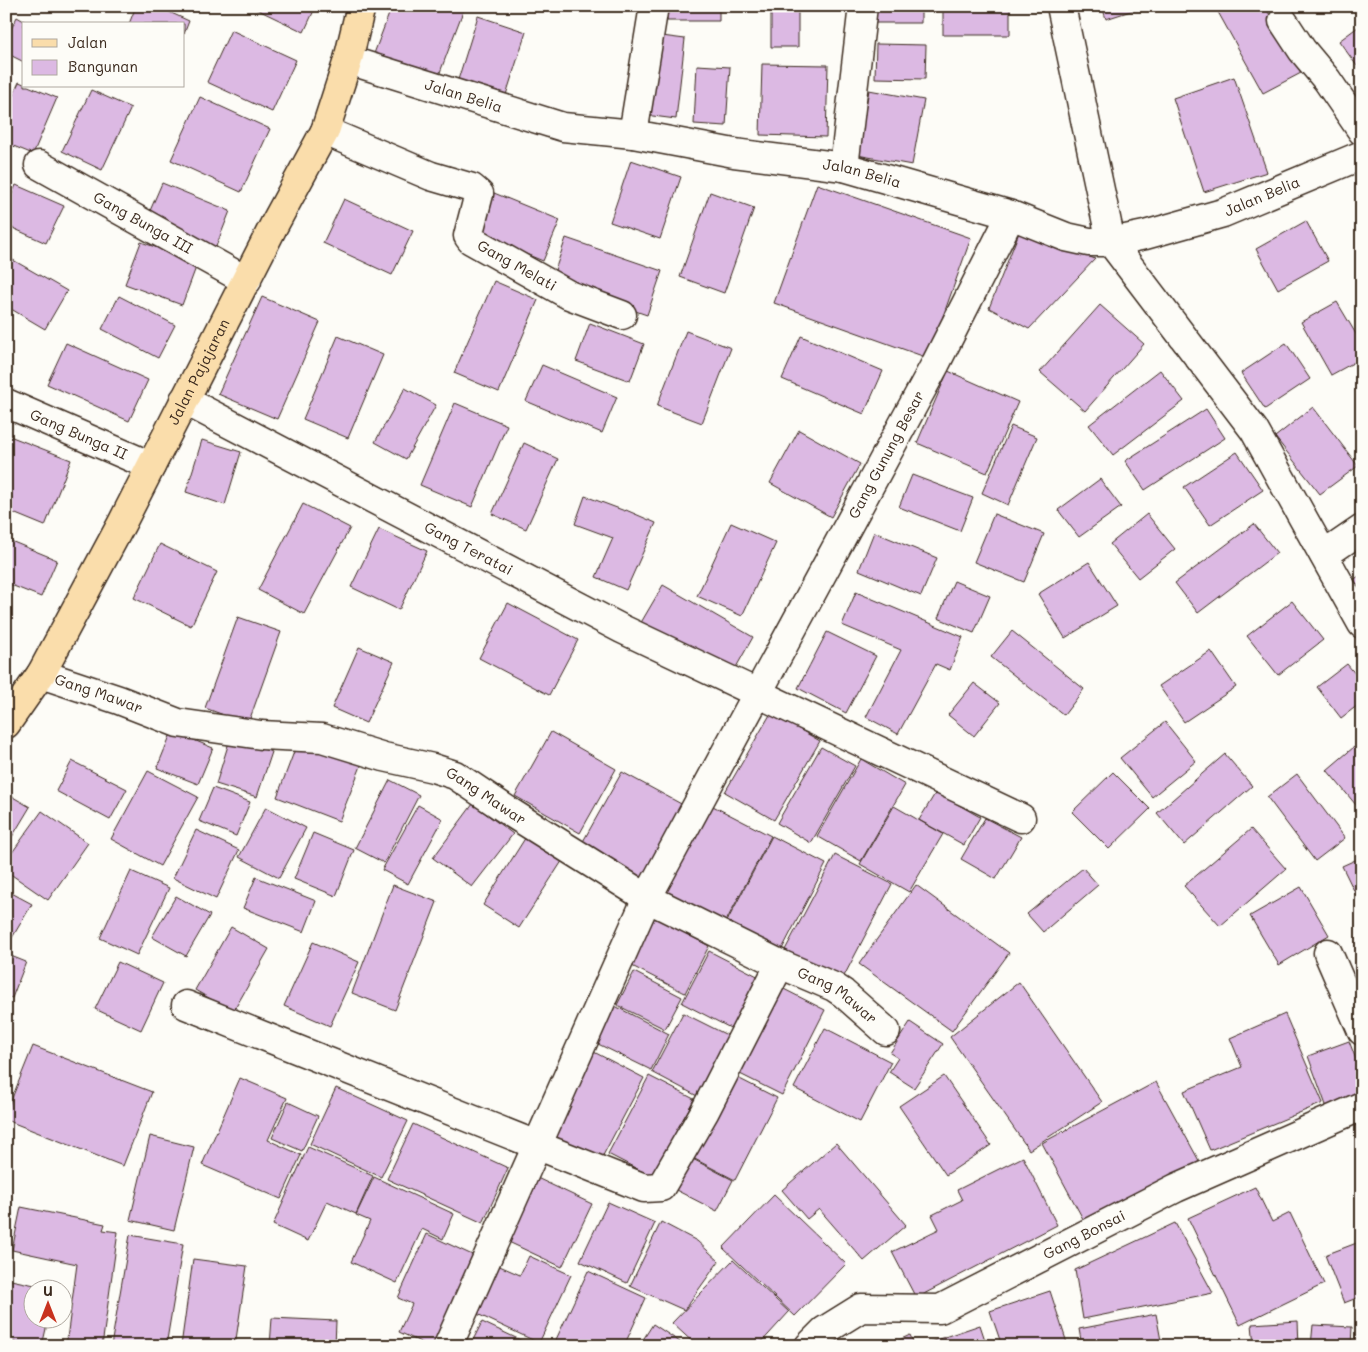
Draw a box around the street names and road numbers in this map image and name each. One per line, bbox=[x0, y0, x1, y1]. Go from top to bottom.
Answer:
street label: Jalan Belia bbox=[423, 74, 505, 117]
street label: Jalan Belia bbox=[822, 153, 904, 192]
street label: Jalan Belia bbox=[1221, 171, 1303, 220]
street label: Gang Bunga III bbox=[90, 186, 197, 258]
street label: Gang Melati bbox=[474, 235, 560, 295]
street label: Jalan Pajajaran bbox=[163, 315, 234, 428]
street label: Gang Gunung Besar bbox=[843, 387, 928, 522]
street label: Gang Bunga II bbox=[27, 404, 131, 464]
street label: Gang Teratai bbox=[421, 516, 517, 579]
street label: Gang Mawar bbox=[52, 668, 146, 717]
street label: Gang Mawar bbox=[444, 762, 530, 829]
street label: Gang Mawar bbox=[795, 962, 882, 1028]
street label: Gang Bonsai bbox=[1039, 1205, 1129, 1264]

